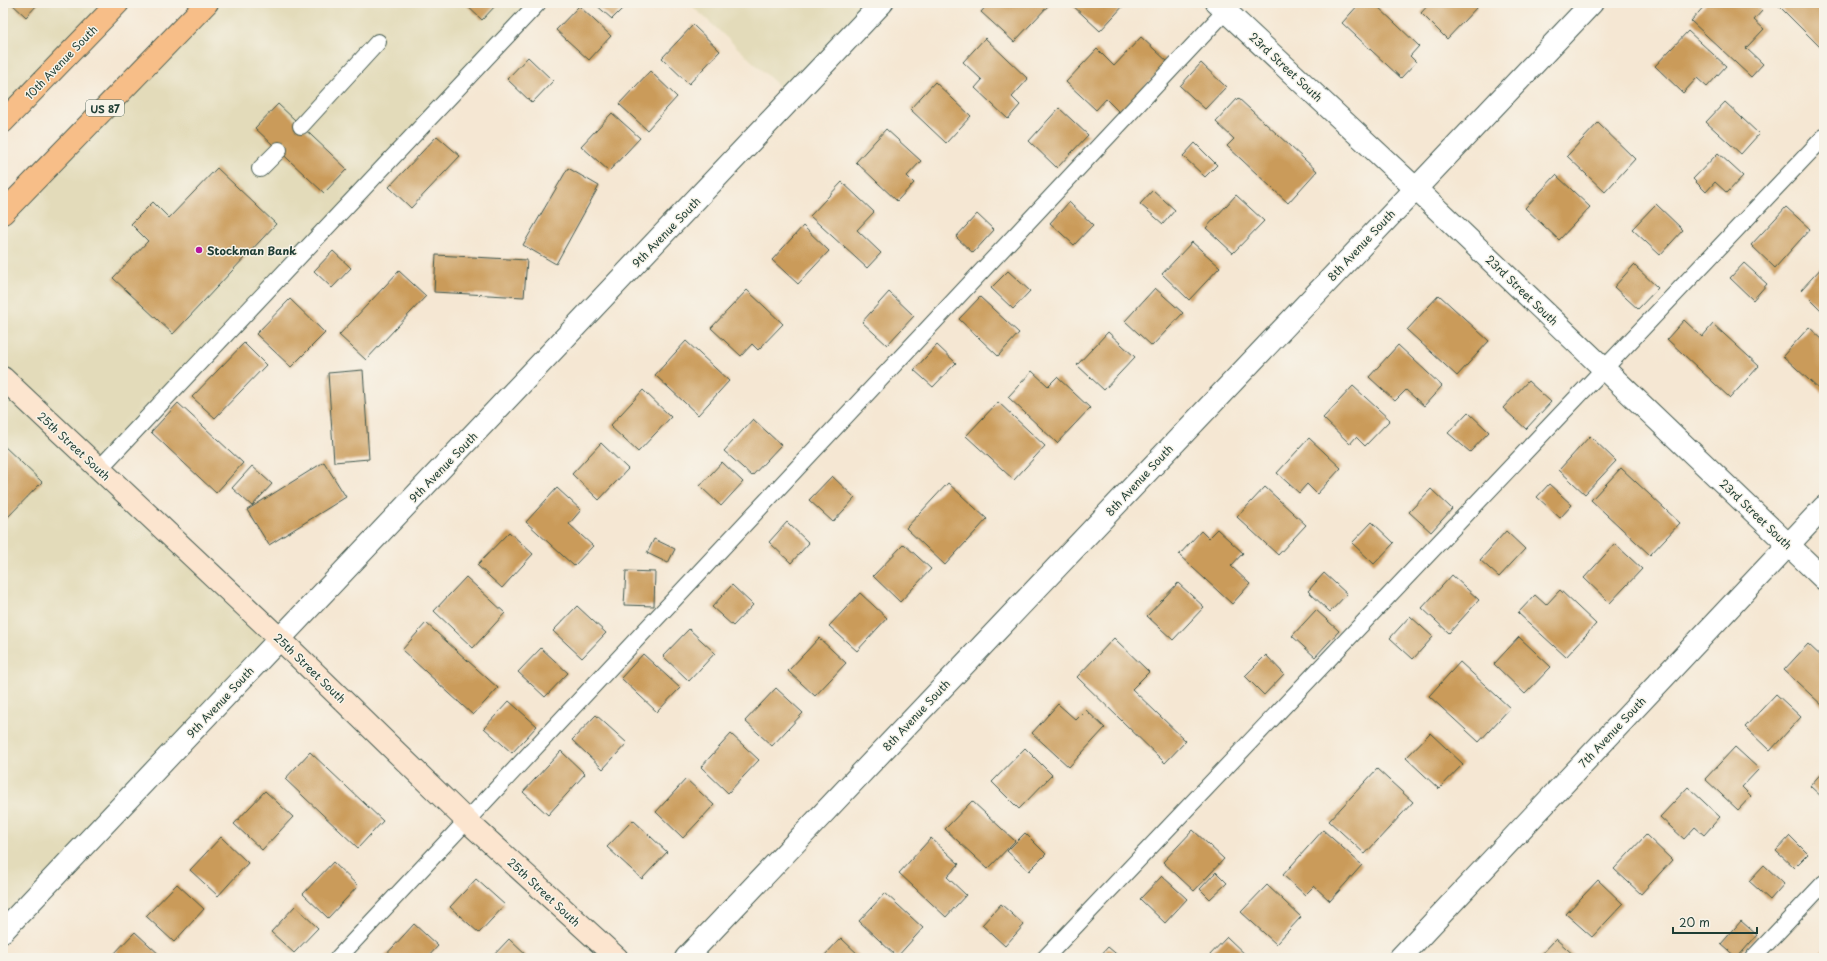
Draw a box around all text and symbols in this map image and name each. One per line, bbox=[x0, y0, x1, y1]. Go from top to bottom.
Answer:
street label: 10th Avenue South bbox=[21, 21, 101, 103]
street label: 23rd Street South bbox=[1245, 28, 1327, 106]
road number: US 87 bbox=[86, 100, 124, 116]
street label: 9th Avenue South bbox=[628, 193, 704, 271]
street label: 8th Avenue South bbox=[1323, 205, 1399, 285]
place label: Stockman Bank bbox=[207, 242, 297, 259]
marker: Stockman Bank bbox=[194, 245, 204, 255]
street label: 23rd Street South bbox=[1482, 251, 1562, 329]
street label: 25th Street South bbox=[34, 408, 114, 484]
street label: 9th Avenue South bbox=[405, 428, 481, 506]
street label: 8th Avenue South bbox=[1101, 440, 1177, 520]
street label: 23rd Street South bbox=[1716, 475, 1796, 553]
street label: 25th Street South bbox=[270, 629, 350, 707]
street label: 9th Avenue South bbox=[182, 663, 258, 741]
street label: 8th Avenue South bbox=[878, 675, 954, 755]
street label: 7th Avenue South bbox=[1574, 693, 1650, 771]
street label: 25th Street South bbox=[504, 854, 584, 930]
scale bar bbox=[1673, 909, 1757, 935]
text: 20 m bbox=[1679, 913, 1710, 931]

